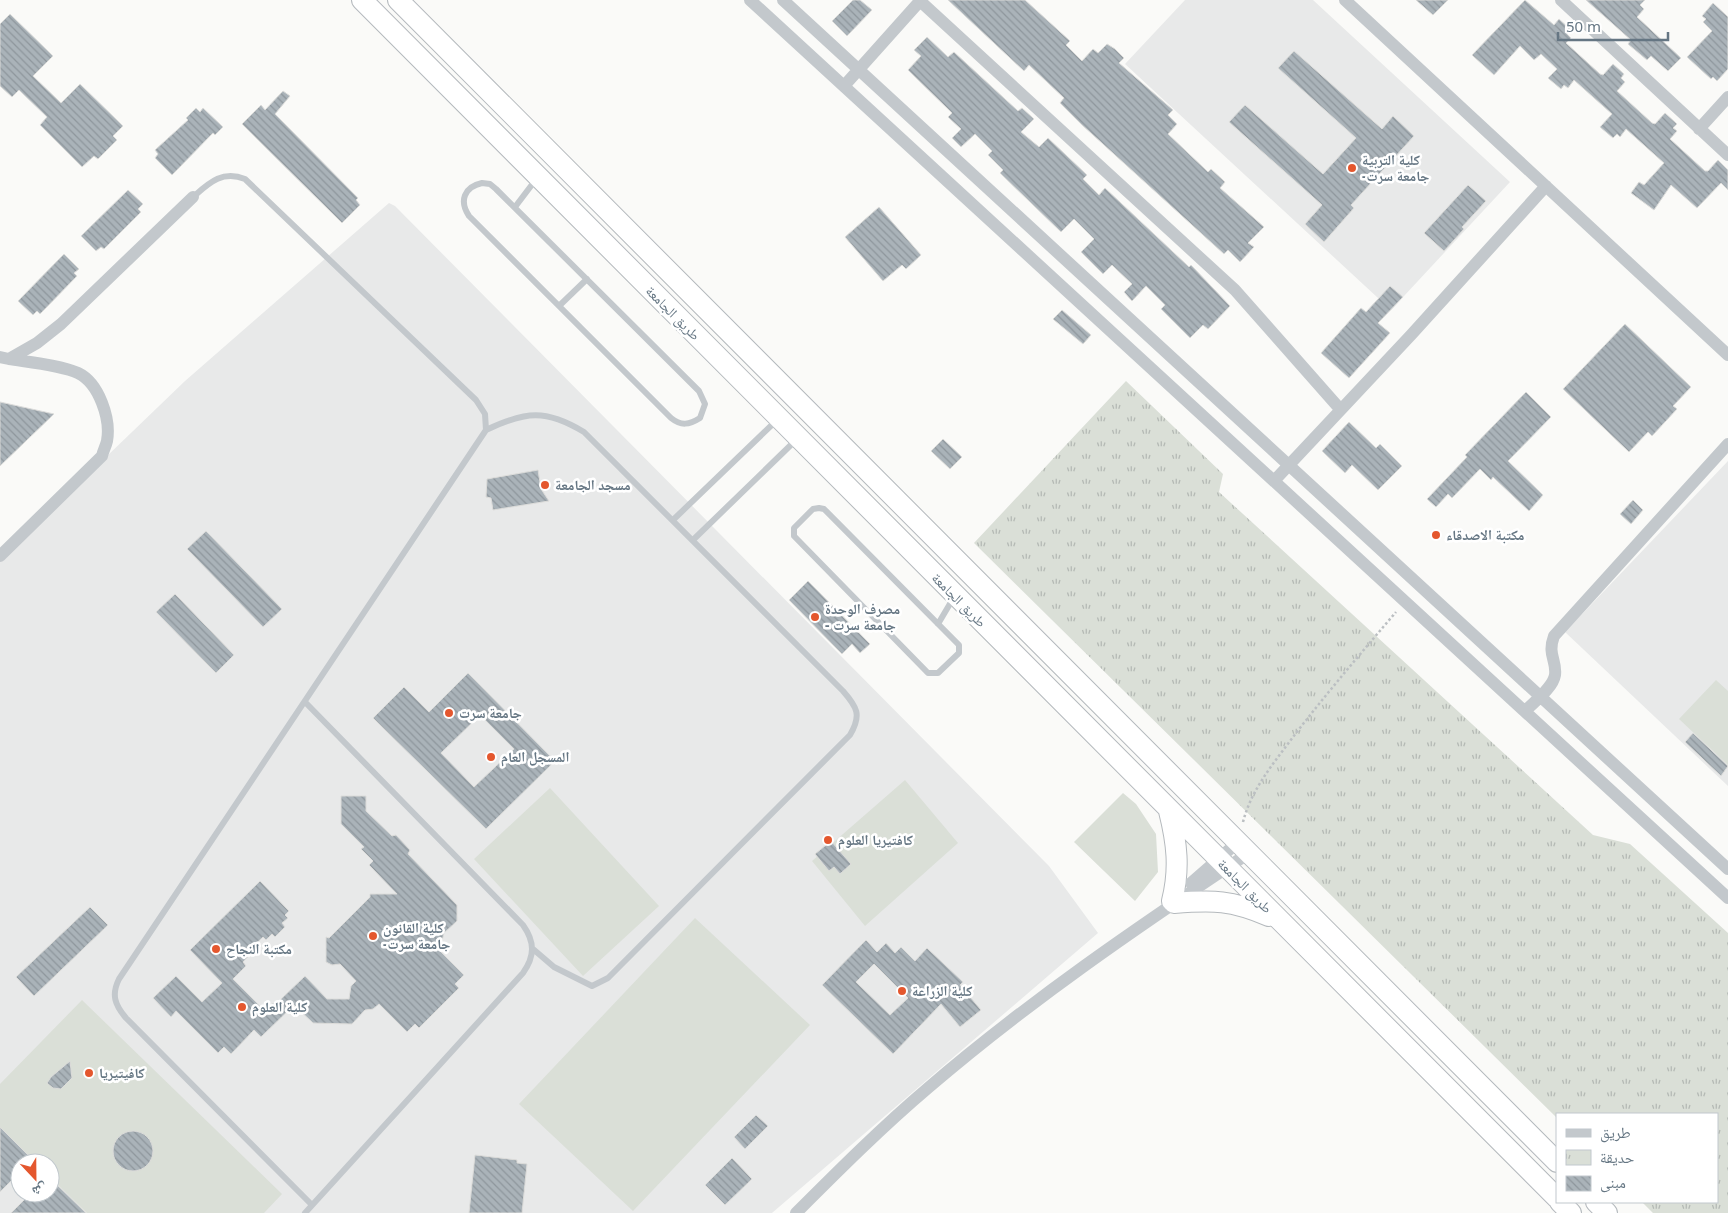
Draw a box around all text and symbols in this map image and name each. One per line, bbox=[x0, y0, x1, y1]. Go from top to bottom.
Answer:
scale bar bbox=[1558, 10, 1668, 42]
text: 50 m bbox=[1566, 16, 1601, 36]
place label: كلية التربية -جامعة سرت bbox=[1362, 150, 1429, 185]
marker: كلية التربية -جامعة سرت bbox=[1346, 162, 1358, 174]
street label: طريق الجامعة bbox=[641, 281, 705, 345]
place label: مسجد الجامعة bbox=[555, 475, 631, 494]
marker: مسجد الجامعة bbox=[539, 479, 551, 491]
place label: مكتبة الاصدقاء bbox=[1446, 525, 1524, 544]
marker: مكتبة الاصدقاء bbox=[1430, 529, 1442, 541]
street label: طريق الجامعة bbox=[927, 568, 991, 632]
place label: مصرف الوحدة - جامعة سرت bbox=[825, 599, 900, 634]
marker: مصرف الوحدة - جامعة سرت bbox=[809, 611, 821, 623]
place label: جامعة سرت bbox=[459, 703, 522, 722]
marker: جامعة سرت bbox=[443, 707, 455, 719]
place label: المسجل العام bbox=[501, 747, 569, 767]
marker: المسجل العام bbox=[485, 751, 497, 763]
place label: كافتيريا العلوم bbox=[838, 830, 913, 850]
marker: كافتيريا العلوم bbox=[822, 834, 834, 846]
street label: طريق الجامعة bbox=[1213, 854, 1277, 918]
place label: كلية القانون -جامعة سرت bbox=[383, 918, 450, 953]
marker: كلية القانون -جامعة سرت bbox=[367, 930, 379, 942]
place label: مكتبة النجاح bbox=[226, 939, 292, 958]
marker: مكتبة النجاح bbox=[210, 943, 222, 955]
place label: كلية الزراعة bbox=[912, 981, 972, 1000]
marker: كلية الزراعة bbox=[896, 985, 908, 997]
place label: كلية العلوم bbox=[252, 997, 307, 1017]
marker: كلية العلوم bbox=[236, 1001, 248, 1013]
place label: كافيتيريا bbox=[99, 1063, 145, 1082]
marker: كافيتيريا bbox=[83, 1067, 95, 1079]
legend bbox=[1556, 1113, 1718, 1203]
text: طريق bbox=[1600, 1122, 1631, 1143]
text: حديقة bbox=[1600, 1147, 1635, 1167]
north arrow bbox=[10, 1153, 60, 1203]
text: مبنى bbox=[1600, 1172, 1626, 1193]
text: ش bbox=[29, 1179, 51, 1202]

